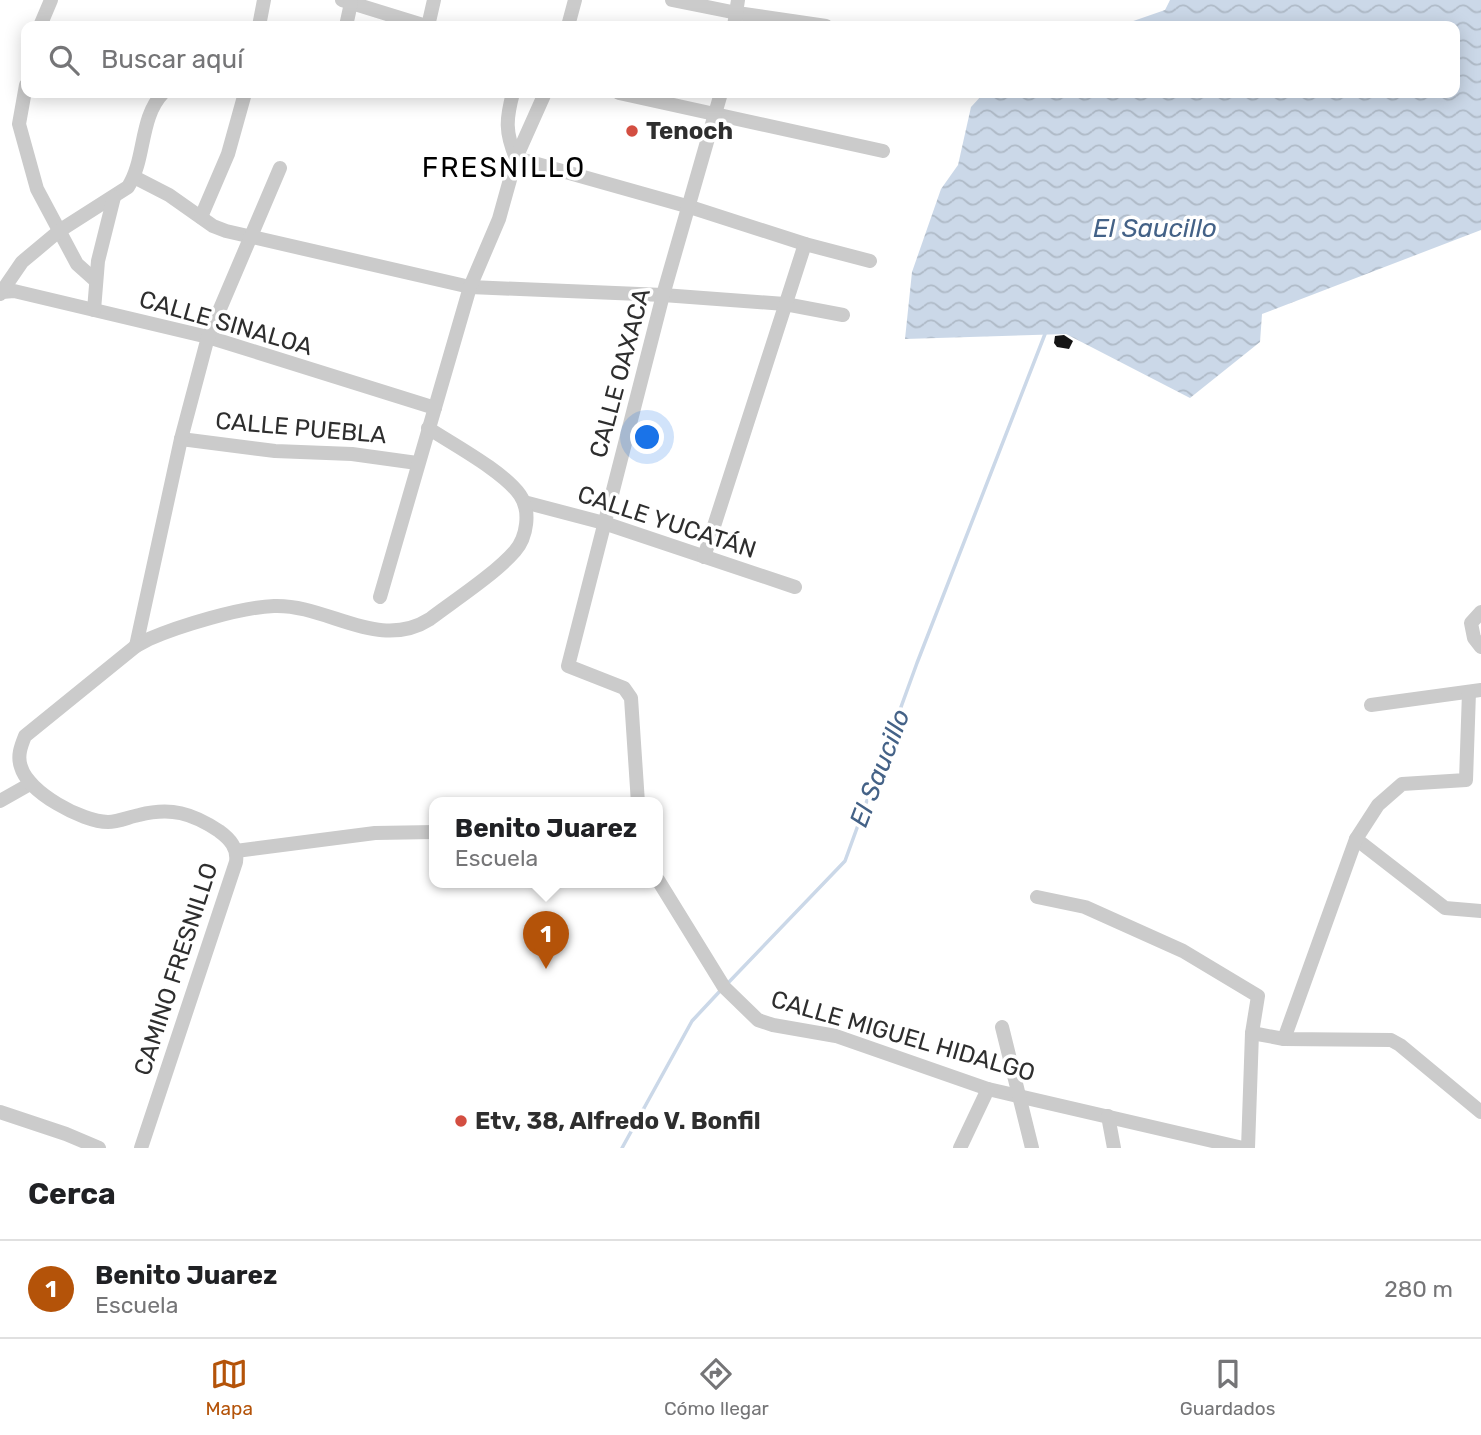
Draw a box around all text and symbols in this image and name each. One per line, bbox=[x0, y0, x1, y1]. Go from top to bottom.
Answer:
search box bbox=[21, 21, 1460, 98]
icon: search bbox=[45, 41, 83, 79]
text: Buscar aquí bbox=[101, 44, 243, 75]
place label: Tenoch bbox=[646, 117, 733, 145]
marker: Tenoch bbox=[624, 123, 640, 139]
district label: FRESNILLO bbox=[422, 151, 586, 184]
water label: El Saucillo bbox=[1093, 213, 1217, 244]
street label: CALLE SINALOA bbox=[136, 285, 316, 361]
street label: CALLE OAXACA bbox=[584, 285, 656, 461]
street label: CALLE PUEBLA bbox=[214, 407, 388, 449]
your location bbox=[630, 420, 664, 454]
street label: CALLE YUCATÁN bbox=[574, 480, 760, 564]
water label: El Saucillo bbox=[843, 705, 917, 831]
popup bbox=[429, 797, 663, 888]
text: Benito Juarez bbox=[455, 813, 637, 844]
text: Escuela bbox=[455, 844, 538, 872]
street label: CAMINO FRESNILLO bbox=[128, 859, 224, 1079]
pin: 1 bbox=[523, 911, 569, 969]
street label: CALLE MIGUEL HIDALGO bbox=[768, 985, 1038, 1087]
place label: Etv, 38, Alfredo V. Bonfil bbox=[475, 1107, 761, 1135]
marker: Etv, 38, Alfredo V. Bonfil bbox=[453, 1113, 469, 1129]
text: Cerca bbox=[28, 1176, 116, 1212]
text: Benito Juarez bbox=[95, 1260, 277, 1291]
text: 1 bbox=[45, 1275, 57, 1303]
text: 280 m bbox=[1384, 1275, 1453, 1303]
text: Escuela bbox=[95, 1291, 178, 1319]
tab: Mapa bbox=[206, 1355, 253, 1420]
tab: Cómo llegar bbox=[664, 1355, 769, 1420]
tab: Guardados bbox=[1180, 1355, 1275, 1420]

